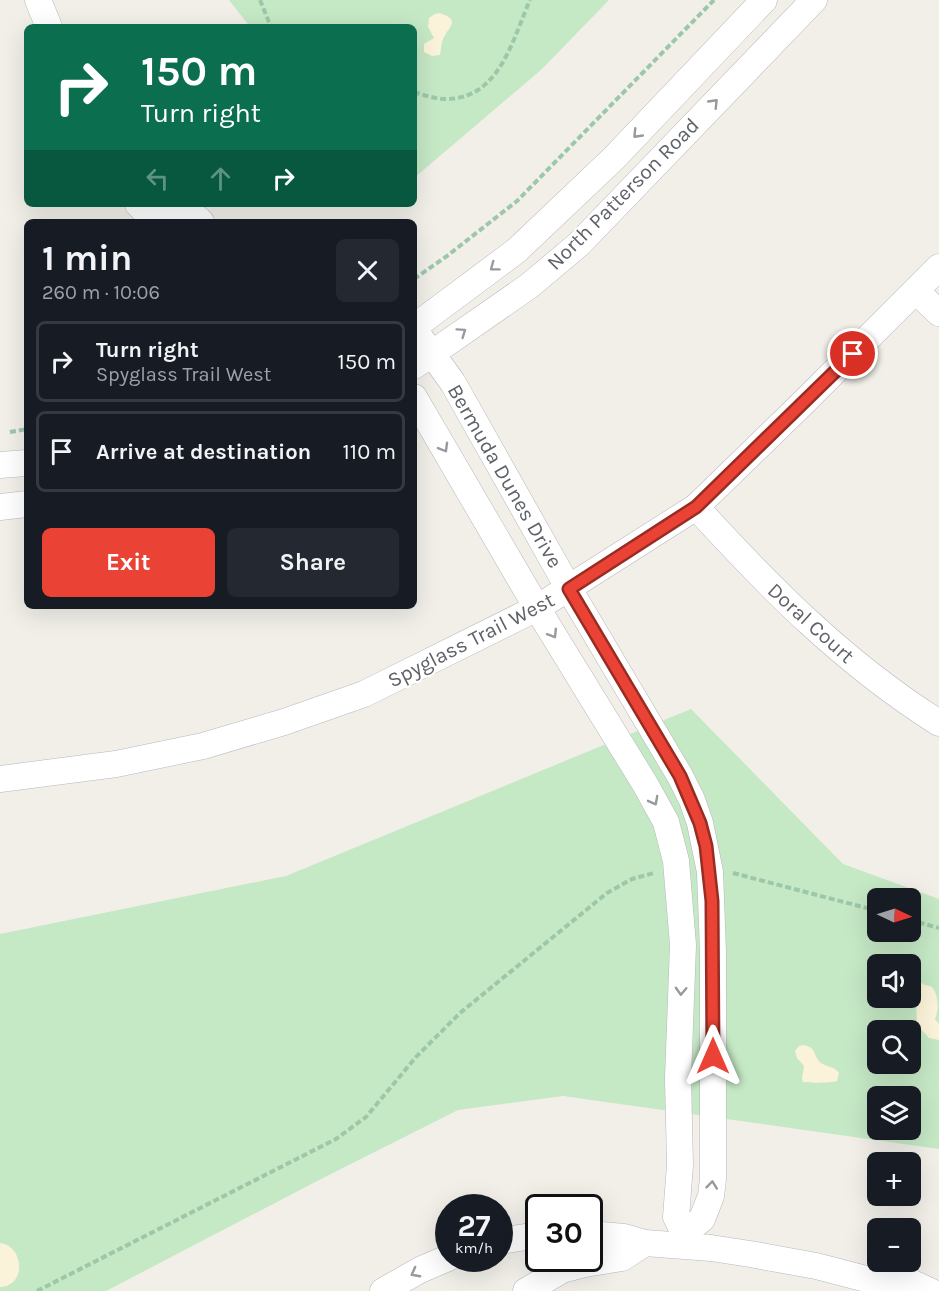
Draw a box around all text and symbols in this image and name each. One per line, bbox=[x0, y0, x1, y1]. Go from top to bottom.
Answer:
text: 150 m bbox=[141, 46, 257, 96]
icon: right bbox=[42, 48, 120, 126]
text: Turn right bbox=[141, 97, 261, 129]
one-way arrow bbox=[706, 99, 717, 110]
street label: North Patterson Road bbox=[542, 113, 704, 275]
one-way arrow bbox=[633, 127, 644, 137]
icon: left bbox=[141, 162, 174, 195]
icon: ahead bbox=[204, 162, 237, 195]
icon: right bbox=[267, 162, 300, 195]
text: 1 min bbox=[42, 237, 132, 279]
button: close bbox=[336, 239, 399, 302]
one-way arrow bbox=[490, 260, 501, 271]
text: 260 m · 10:06 bbox=[42, 281, 160, 304]
one-way arrow bbox=[455, 328, 466, 339]
pin bbox=[827, 328, 878, 379]
text: Turn right bbox=[96, 337, 199, 363]
icon: arrive bbox=[836, 337, 869, 370]
icon: right bbox=[45, 345, 78, 378]
text: 150 m bbox=[337, 349, 396, 375]
text: Spyglass Trail West bbox=[96, 363, 271, 386]
street label: Bermuda Dunes Drive bbox=[443, 380, 567, 572]
icon: arrive bbox=[45, 435, 78, 468]
text: Arrive at destination bbox=[96, 439, 311, 465]
text: 110 m bbox=[343, 439, 396, 465]
one-way arrow bbox=[436, 442, 448, 452]
button: Exit bbox=[42, 528, 215, 597]
button: Share bbox=[227, 528, 399, 597]
street label: Doral Court bbox=[763, 578, 859, 668]
street label: Spyglass Trail West bbox=[384, 587, 559, 692]
one-way arrow bbox=[546, 628, 558, 638]
one-way arrow bbox=[647, 794, 658, 805]
north arrow bbox=[867, 888, 921, 942]
map controls bbox=[867, 888, 921, 1272]
button: sound bbox=[867, 954, 921, 1008]
one-way arrow bbox=[675, 987, 687, 996]
button: search bbox=[867, 1020, 921, 1074]
position arrow bbox=[681, 1024, 745, 1088]
button: layers bbox=[867, 1086, 921, 1140]
button: + bbox=[867, 1152, 921, 1206]
one-way arrow bbox=[705, 1180, 718, 1190]
speed limit sign: 30 bbox=[525, 1194, 603, 1272]
text: 27 bbox=[457, 1208, 491, 1244]
button: − bbox=[867, 1218, 921, 1272]
text: km/h bbox=[455, 1239, 493, 1257]
one-way arrow bbox=[410, 1266, 421, 1278]

